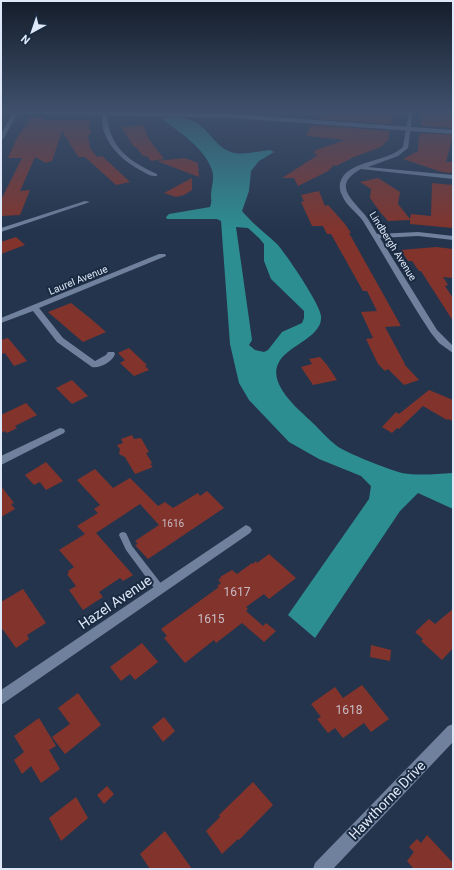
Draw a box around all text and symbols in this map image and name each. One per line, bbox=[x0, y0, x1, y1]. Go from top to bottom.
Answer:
north arrow bbox=[12, 12, 52, 52]
text: N bbox=[19, 32, 33, 47]
street label: Lindbergh Avenue bbox=[367, 209, 419, 283]
street label: Laurel Avenue bbox=[47, 263, 109, 297]
house number: 1616 bbox=[162, 518, 185, 529]
street label: Hazel Avenue bbox=[75, 572, 155, 632]
house number: 1617 bbox=[224, 585, 251, 599]
house number: 1615 bbox=[198, 612, 225, 626]
house number: 1618 bbox=[336, 703, 363, 717]
street label: Hawthorne Drive bbox=[345, 757, 429, 843]

